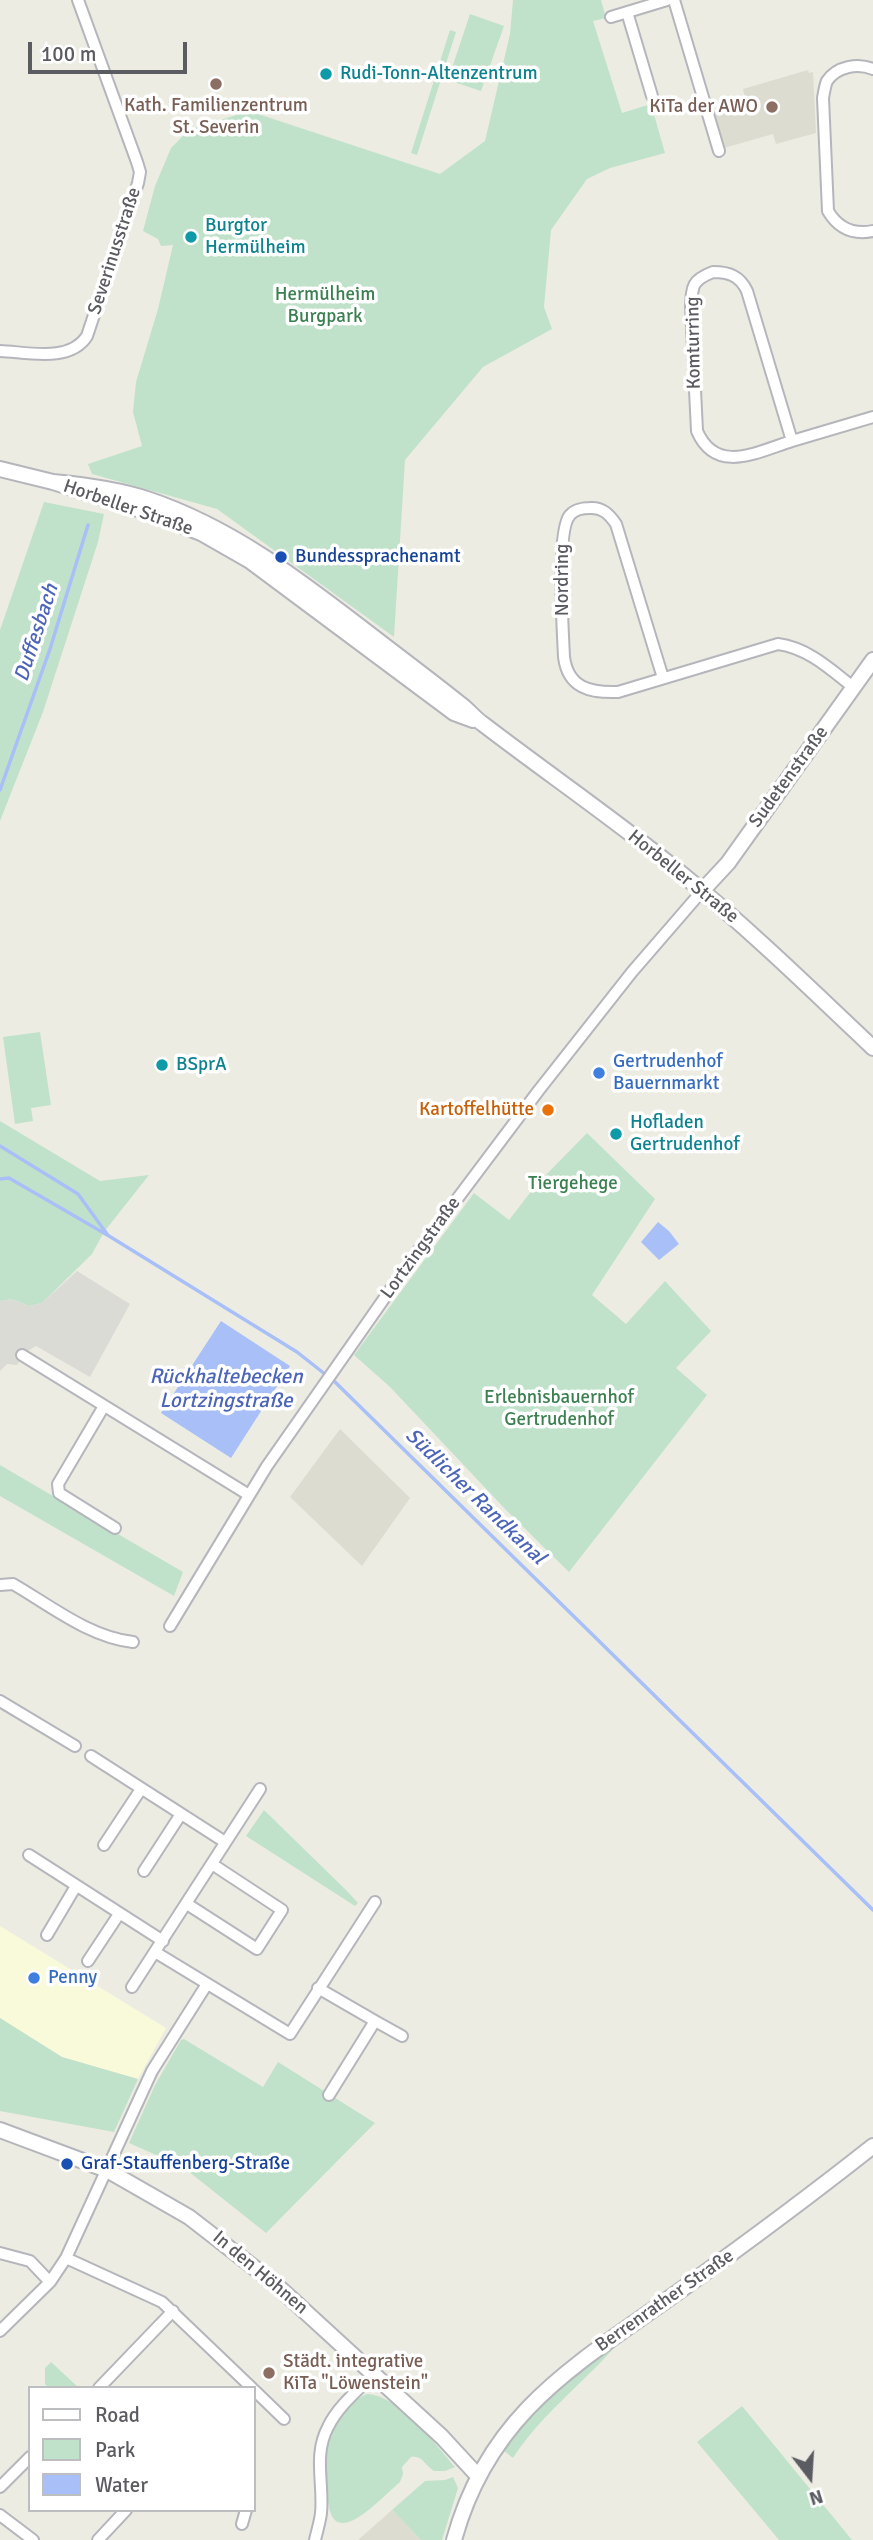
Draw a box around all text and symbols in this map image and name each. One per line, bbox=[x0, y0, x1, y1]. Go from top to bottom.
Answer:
scale bar bbox=[32, 28, 191, 72]
text: 100 m bbox=[41, 41, 96, 67]
place label: Rudi-Tonn-Altenzentrum bbox=[340, 63, 538, 85]
marker: Rudi-Tonn-Altenzentrum bbox=[318, 66, 334, 82]
marker: Kath. Familienzentrum St. Severin bbox=[208, 76, 224, 92]
place label: Kath. Familienzentrum St. Severin bbox=[124, 95, 308, 139]
place label: KiTa der AWO bbox=[649, 96, 758, 118]
marker: KiTa der AWO bbox=[764, 99, 780, 115]
street label: Severinusstraße bbox=[84, 185, 146, 317]
place label: Burgtor Hermülheim bbox=[205, 215, 306, 259]
marker: Burgtor Hermülheim bbox=[183, 229, 199, 245]
park label: Hermülheim Burgpark bbox=[275, 284, 375, 328]
street label: Komturring bbox=[682, 296, 706, 390]
street label: Horbeller Straße bbox=[60, 475, 196, 541]
street label: Nordring bbox=[552, 544, 574, 616]
place label: Bundessprachenamt bbox=[295, 546, 461, 568]
marker: Bundessprachenamt bbox=[273, 549, 289, 565]
water label: Duffesbach bbox=[9, 581, 65, 685]
street label: Sudetenstraße bbox=[745, 722, 833, 832]
street label: Horbeller Straße bbox=[623, 825, 743, 929]
place label: Gertrudenhof Bauernmarkt bbox=[613, 1051, 723, 1095]
place label: BSprA bbox=[176, 1054, 227, 1076]
marker: BSprA bbox=[154, 1057, 170, 1073]
marker: Gertrudenhof Bauernmarkt bbox=[591, 1065, 607, 1081]
place label: Kartoffelhütte bbox=[419, 1099, 534, 1121]
marker: Kartoffelhütte bbox=[540, 1102, 556, 1118]
place label: Hofladen Gertrudenhof bbox=[630, 1112, 740, 1156]
marker: Hofladen Gertrudenhof bbox=[608, 1126, 624, 1142]
park label: Tiergehege bbox=[528, 1173, 618, 1195]
street label: Lortzingstraße bbox=[376, 1193, 466, 1303]
water label: Rückhaltebecken Lortzingstraße bbox=[149, 1364, 303, 1414]
park label: Erlebnisbauernhof Gertrudenhof bbox=[484, 1387, 634, 1431]
water label: Südlicher Randkanal bbox=[400, 1424, 550, 1570]
place label: Penny bbox=[48, 1967, 97, 1989]
marker: Penny bbox=[26, 1970, 42, 1986]
place label: Graf-Stauffenberg-Straße bbox=[81, 2153, 290, 2175]
marker: Graf-Stauffenberg-Straße bbox=[59, 2156, 75, 2172]
street label: In den Höhnen bbox=[208, 2226, 312, 2320]
street label: Berrenrather Straße bbox=[591, 2245, 739, 2357]
place label: Städt. integrative KiTa "Löwenstein" bbox=[283, 2351, 428, 2395]
marker: Städt. integrative KiTa "Löwenstein" bbox=[261, 2365, 277, 2381]
legend bbox=[28, 2386, 256, 2512]
text: Road bbox=[95, 2402, 140, 2428]
text: Park bbox=[95, 2437, 135, 2463]
north arrow bbox=[775, 2442, 845, 2512]
text: Water bbox=[95, 2472, 148, 2498]
text: N bbox=[806, 2484, 826, 2510]

